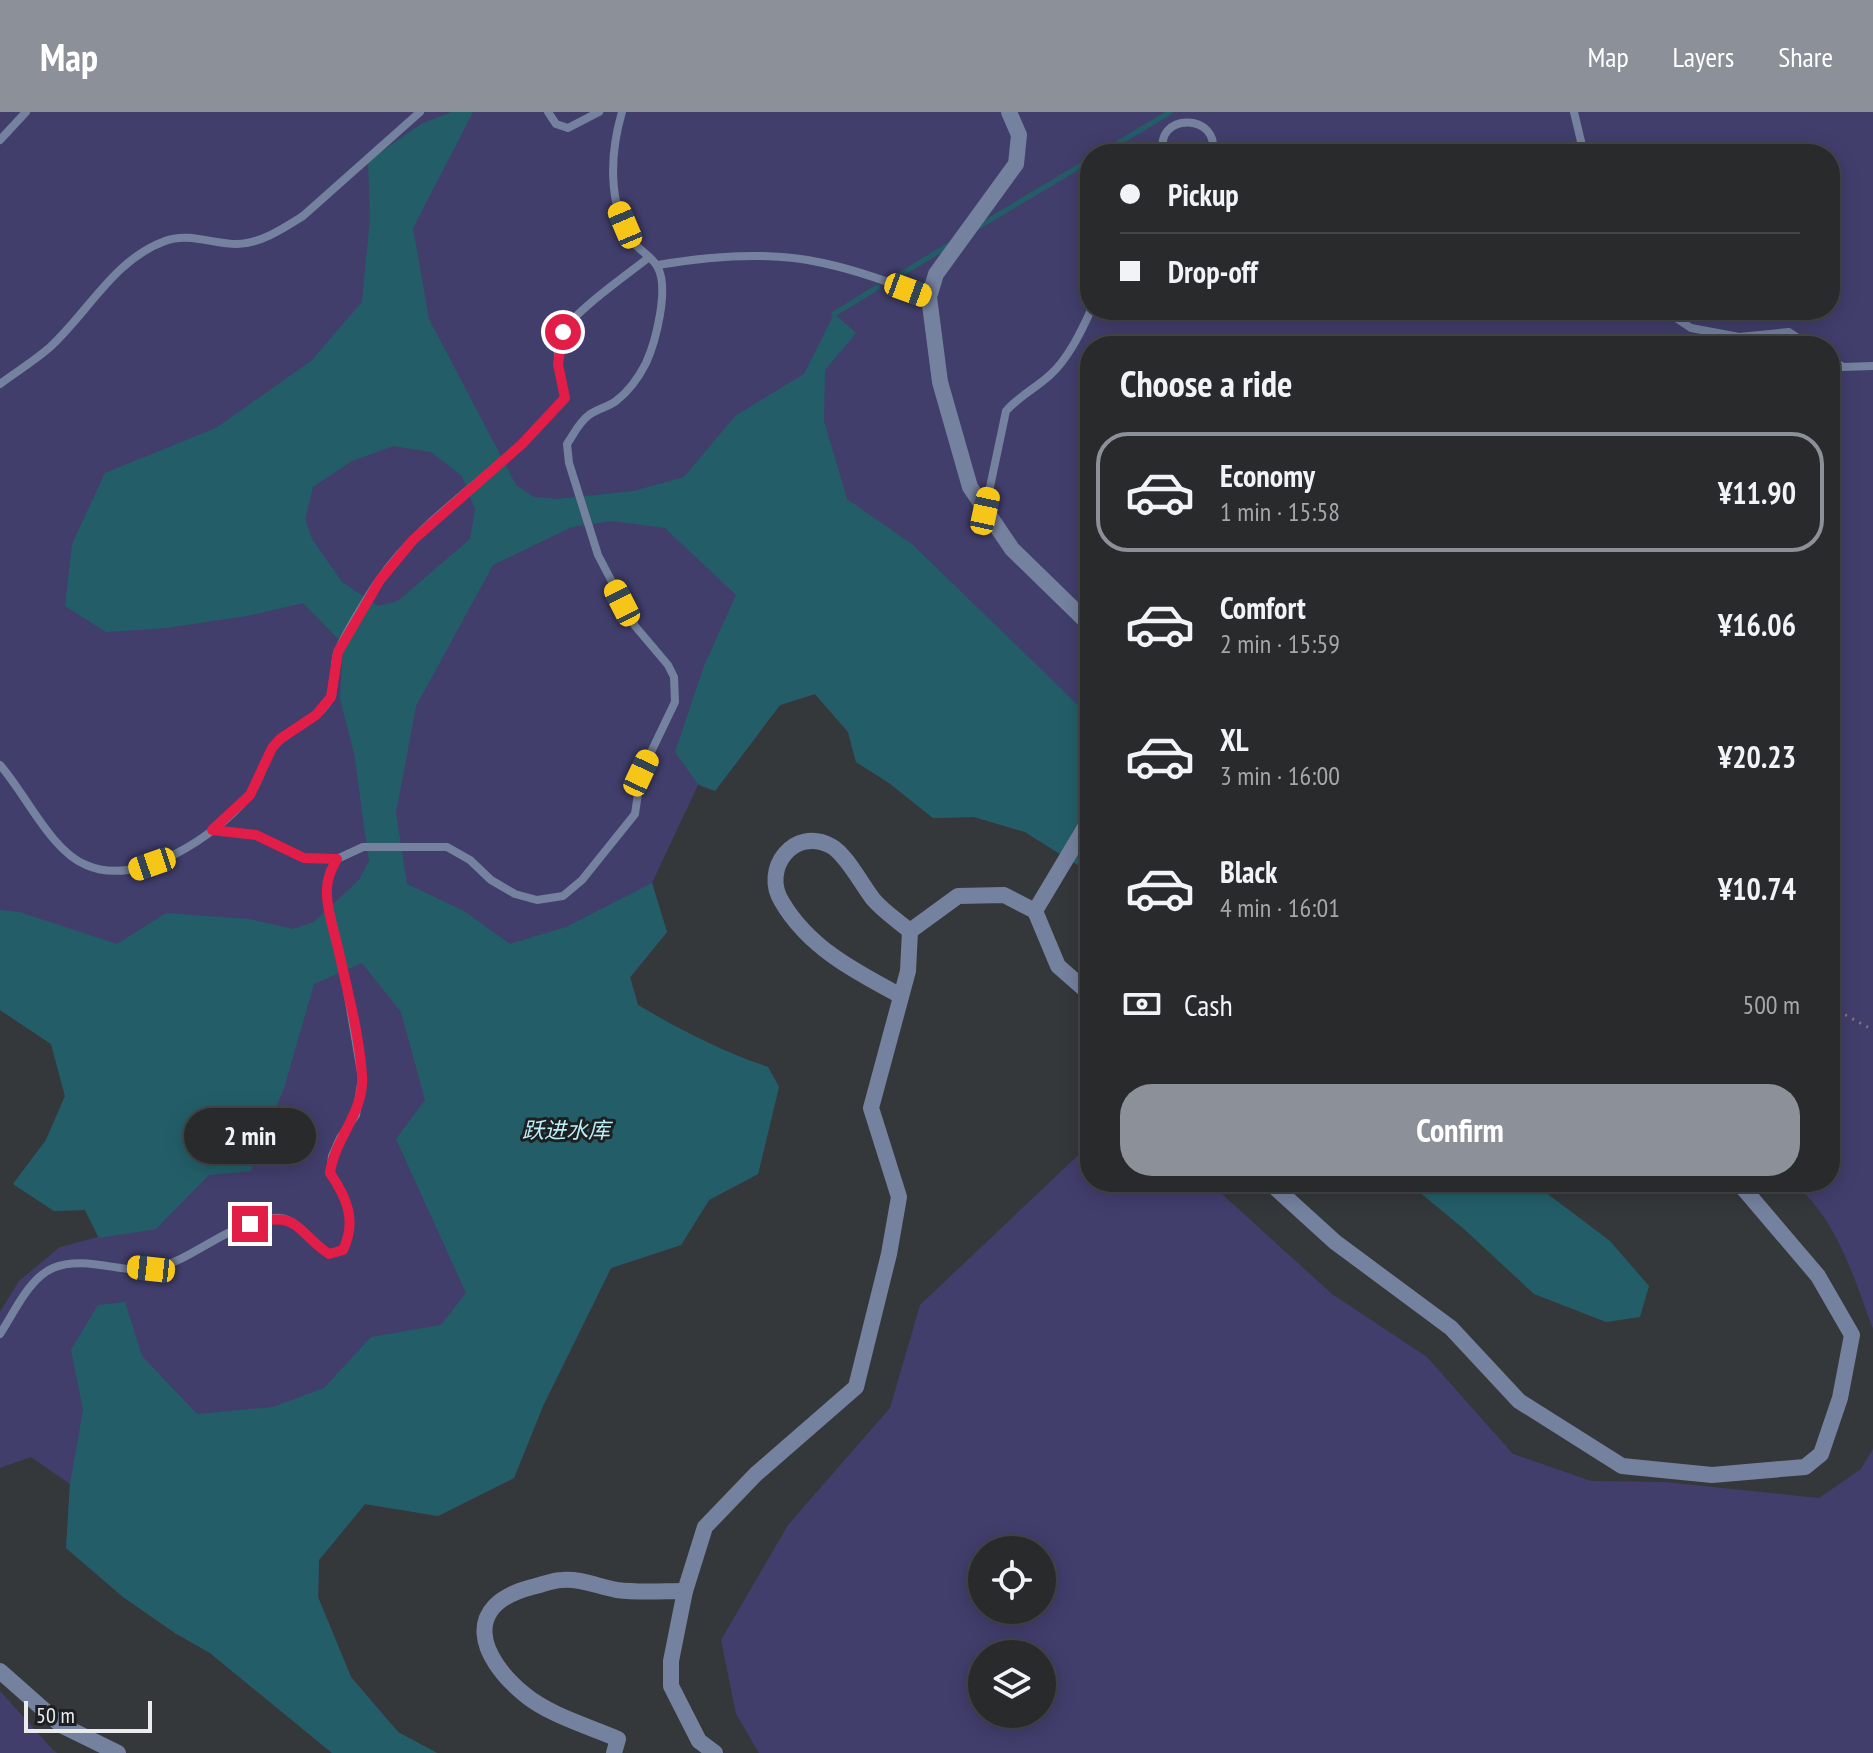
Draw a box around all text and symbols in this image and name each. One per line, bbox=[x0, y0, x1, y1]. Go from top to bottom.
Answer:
text: Map bbox=[40, 32, 98, 81]
text: Map bbox=[1587, 38, 1629, 75]
text: Layers bbox=[1673, 38, 1734, 75]
text: Share bbox=[1778, 38, 1833, 75]
text: Pickup bbox=[1168, 175, 1239, 214]
car bbox=[605, 198, 645, 252]
text: Drop-off bbox=[1168, 252, 1258, 291]
car bbox=[881, 271, 935, 309]
route start bbox=[545, 314, 581, 350]
text: Choose a ride bbox=[1120, 360, 1292, 407]
icon: car bbox=[1124, 456, 1196, 528]
text: Economy bbox=[1220, 456, 1315, 495]
text: ¥11.90 bbox=[1718, 473, 1796, 512]
car bbox=[968, 485, 1002, 537]
text: 1 min · 15:58 bbox=[1220, 495, 1340, 528]
car bbox=[600, 576, 644, 630]
icon: car bbox=[1124, 588, 1196, 660]
text: Comfort bbox=[1220, 588, 1306, 627]
text: ¥16.06 bbox=[1718, 605, 1796, 644]
text: 2 min · 15:59 bbox=[1220, 627, 1340, 660]
icon: car bbox=[1124, 720, 1196, 792]
text: XL bbox=[1220, 720, 1249, 759]
text: ¥20.23 bbox=[1718, 737, 1796, 776]
car bbox=[620, 746, 662, 800]
text: 3 min · 16:00 bbox=[1220, 759, 1340, 792]
car bbox=[125, 845, 179, 883]
icon: car bbox=[1124, 852, 1196, 924]
text: Black bbox=[1220, 852, 1277, 891]
text: ¥10.74 bbox=[1718, 869, 1796, 908]
text: 4 min · 16:01 bbox=[1220, 891, 1340, 924]
icon: cash bbox=[1120, 982, 1164, 1026]
text: Cash bbox=[1184, 985, 1233, 1024]
text: 500 m bbox=[1742, 988, 1800, 1021]
button: Confirm bbox=[1120, 1084, 1800, 1176]
callout: 2 min bbox=[184, 1108, 316, 1164]
water label: 跃进水库 bbox=[522, 1116, 614, 1144]
text: 2 min bbox=[224, 1119, 276, 1152]
route end bbox=[232, 1206, 268, 1242]
car bbox=[126, 1255, 176, 1283]
map controls bbox=[968, 1536, 1056, 1728]
button: locate bbox=[968, 1536, 1056, 1624]
button: layers bbox=[968, 1640, 1056, 1728]
scale bar bbox=[24, 1697, 152, 1733]
text: 50 m bbox=[36, 1701, 75, 1729]

